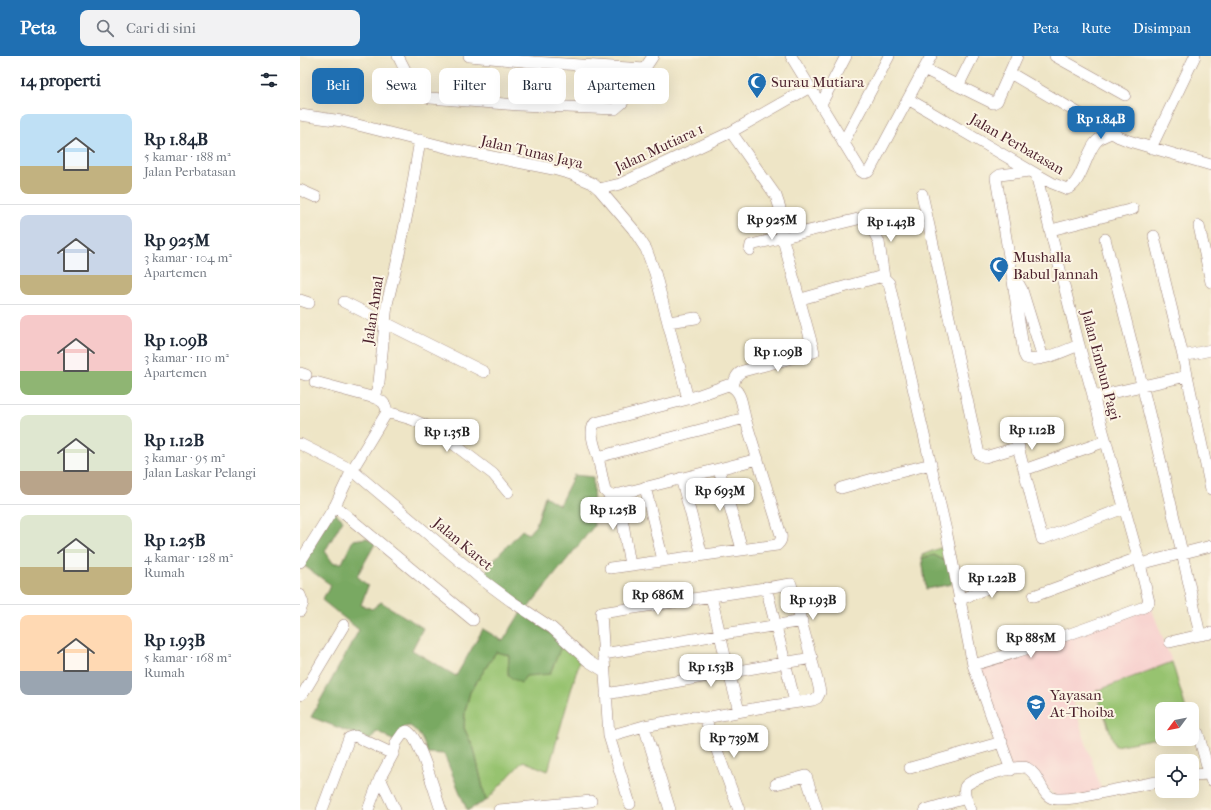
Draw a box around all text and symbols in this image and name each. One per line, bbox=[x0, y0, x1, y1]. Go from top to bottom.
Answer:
search box bbox=[80, 10, 360, 46]
text: Peta bbox=[20, 17, 56, 39]
icon: search bbox=[94, 17, 116, 39]
text: Cari di sini bbox=[126, 19, 196, 37]
text: Peta bbox=[1033, 20, 1059, 37]
text: Rute bbox=[1081, 20, 1111, 37]
text: Disimpan bbox=[1133, 20, 1191, 37]
chip: Beli bbox=[312, 68, 364, 104]
chip: Sewa bbox=[372, 68, 431, 104]
chip: Filter bbox=[439, 68, 500, 104]
chip: Baru bbox=[508, 68, 566, 104]
chip: Apartemen bbox=[574, 68, 669, 104]
icon: filters bbox=[258, 69, 280, 91]
text: 14 properti bbox=[20, 70, 101, 90]
mosque icon: Surau Mutiara bbox=[746, 71, 768, 99]
place label: Surau Mutiara bbox=[771, 73, 865, 91]
pin: Rp 1.84B bbox=[1060, 106, 1142, 140]
street label: Jalan Perbatasan bbox=[966, 109, 1068, 178]
text: Rp 1.84B bbox=[1077, 111, 1126, 126]
street label: Jalan Mutiara 1 bbox=[611, 120, 706, 177]
text: Rp 1.84B bbox=[144, 129, 208, 149]
icon: home bbox=[52, 130, 100, 178]
street label: Jalan Tunas Jaya bbox=[478, 131, 586, 173]
text: 5 kamar · 188 m² bbox=[144, 149, 231, 164]
text: Jalan Perbatasan bbox=[144, 164, 236, 179]
pin: Rp 925M bbox=[735, 207, 809, 241]
pin: Rp 1.43B bbox=[850, 209, 932, 243]
text: Rp 925M bbox=[747, 212, 797, 227]
text: Rp 1.43B bbox=[867, 214, 915, 229]
text: Rp 925M bbox=[144, 230, 210, 250]
icon: home bbox=[52, 231, 100, 279]
place label: Mushalla Babul Jannah bbox=[1013, 248, 1099, 283]
text: 3 kamar · 104 m² bbox=[144, 250, 232, 265]
mosque icon: Mushalla Babul Jannah bbox=[988, 255, 1010, 283]
text: Apartemen bbox=[144, 265, 207, 280]
street label: Jalan Amal bbox=[359, 275, 387, 346]
street label: Jalan Embun Pagi bbox=[1077, 307, 1125, 423]
text: Rp 1.09B bbox=[144, 330, 208, 350]
icon: home bbox=[52, 331, 100, 379]
pin: Rp 1.09B bbox=[737, 339, 819, 373]
text: Rp 1.09B bbox=[754, 344, 802, 359]
text: 3 kamar · 110 m² bbox=[144, 350, 229, 365]
text: Apartemen bbox=[144, 365, 207, 380]
pin: Rp 1.12B bbox=[991, 417, 1073, 451]
pin: Rp 1.35B bbox=[406, 419, 488, 453]
text: Rp 1.12B bbox=[1009, 422, 1055, 437]
text: Rp 1.35B bbox=[424, 424, 470, 439]
text: Rp 1.12B bbox=[144, 430, 204, 450]
icon: home bbox=[52, 431, 100, 479]
text: 3 kamar · 95 m² bbox=[144, 450, 225, 465]
text: Jalan Laskar Pelangi bbox=[144, 465, 256, 480]
pin: Rp 693M bbox=[683, 478, 757, 512]
text: Rp 693M bbox=[695, 483, 745, 498]
pin: Rp 1.25B bbox=[572, 497, 654, 531]
text: Rp 1.25B bbox=[589, 502, 637, 517]
street label: Jalan Karet bbox=[429, 513, 497, 575]
text: Rp 1.25B bbox=[144, 530, 206, 550]
icon: home bbox=[52, 531, 100, 579]
text: 4 kamar · 128 m² bbox=[144, 550, 233, 565]
text: Rumah bbox=[144, 565, 185, 580]
pin: Rp 1.22B bbox=[951, 565, 1033, 599]
text: Rp 1.22B bbox=[968, 570, 1016, 585]
pin: Rp 686M bbox=[621, 582, 695, 616]
text: Rp 686M bbox=[632, 587, 684, 602]
pin: Rp 1.93B bbox=[772, 587, 854, 621]
text: Rp 1.93B bbox=[790, 592, 836, 607]
pin: Rp 885M bbox=[994, 625, 1068, 659]
text: Rp 1.93B bbox=[144, 630, 205, 650]
text: Rp 885M bbox=[1006, 630, 1056, 645]
icon: home bbox=[52, 631, 100, 679]
text: 5 kamar · 168 m² bbox=[144, 650, 231, 665]
pin: Rp 1.53B bbox=[670, 654, 752, 688]
text: Rp 1.53B bbox=[688, 659, 734, 674]
text: Rumah bbox=[144, 665, 185, 680]
place label: Yayasan At-Thoiba bbox=[1049, 686, 1115, 721]
school or university icon: Yayasan At-Thoiba bbox=[1025, 693, 1047, 721]
north arrow bbox=[1155, 702, 1199, 746]
map controls bbox=[1155, 702, 1199, 798]
pin: Rp 739M bbox=[697, 725, 771, 759]
text: Rp 739M bbox=[709, 730, 759, 745]
button: locate bbox=[1155, 754, 1199, 798]

